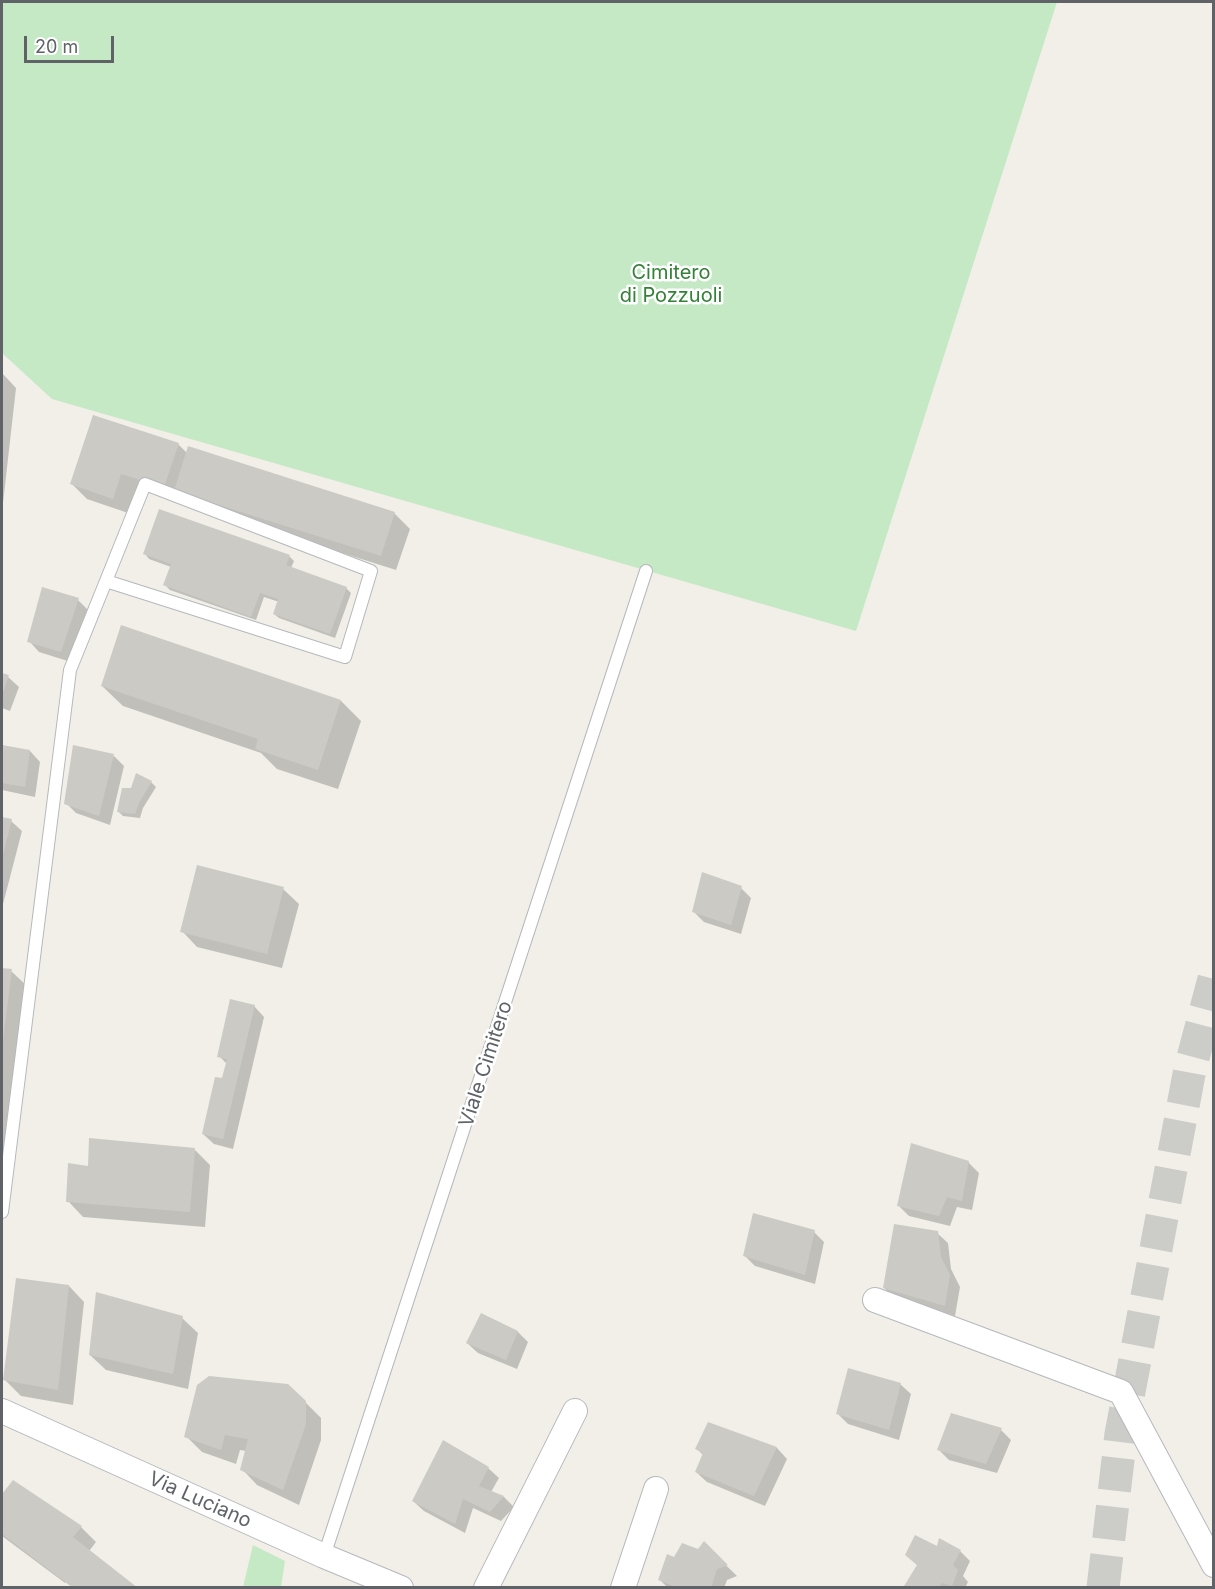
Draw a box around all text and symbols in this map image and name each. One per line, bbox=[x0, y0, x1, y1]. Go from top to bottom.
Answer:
scale bar bbox=[27, 24, 117, 62]
text: 20 m bbox=[35, 36, 78, 57]
park label: Cimitero di Pozzuoli bbox=[620, 261, 722, 308]
street label: Viale Cimitero bbox=[454, 998, 518, 1130]
street label: Via Luciano bbox=[145, 1467, 255, 1533]

